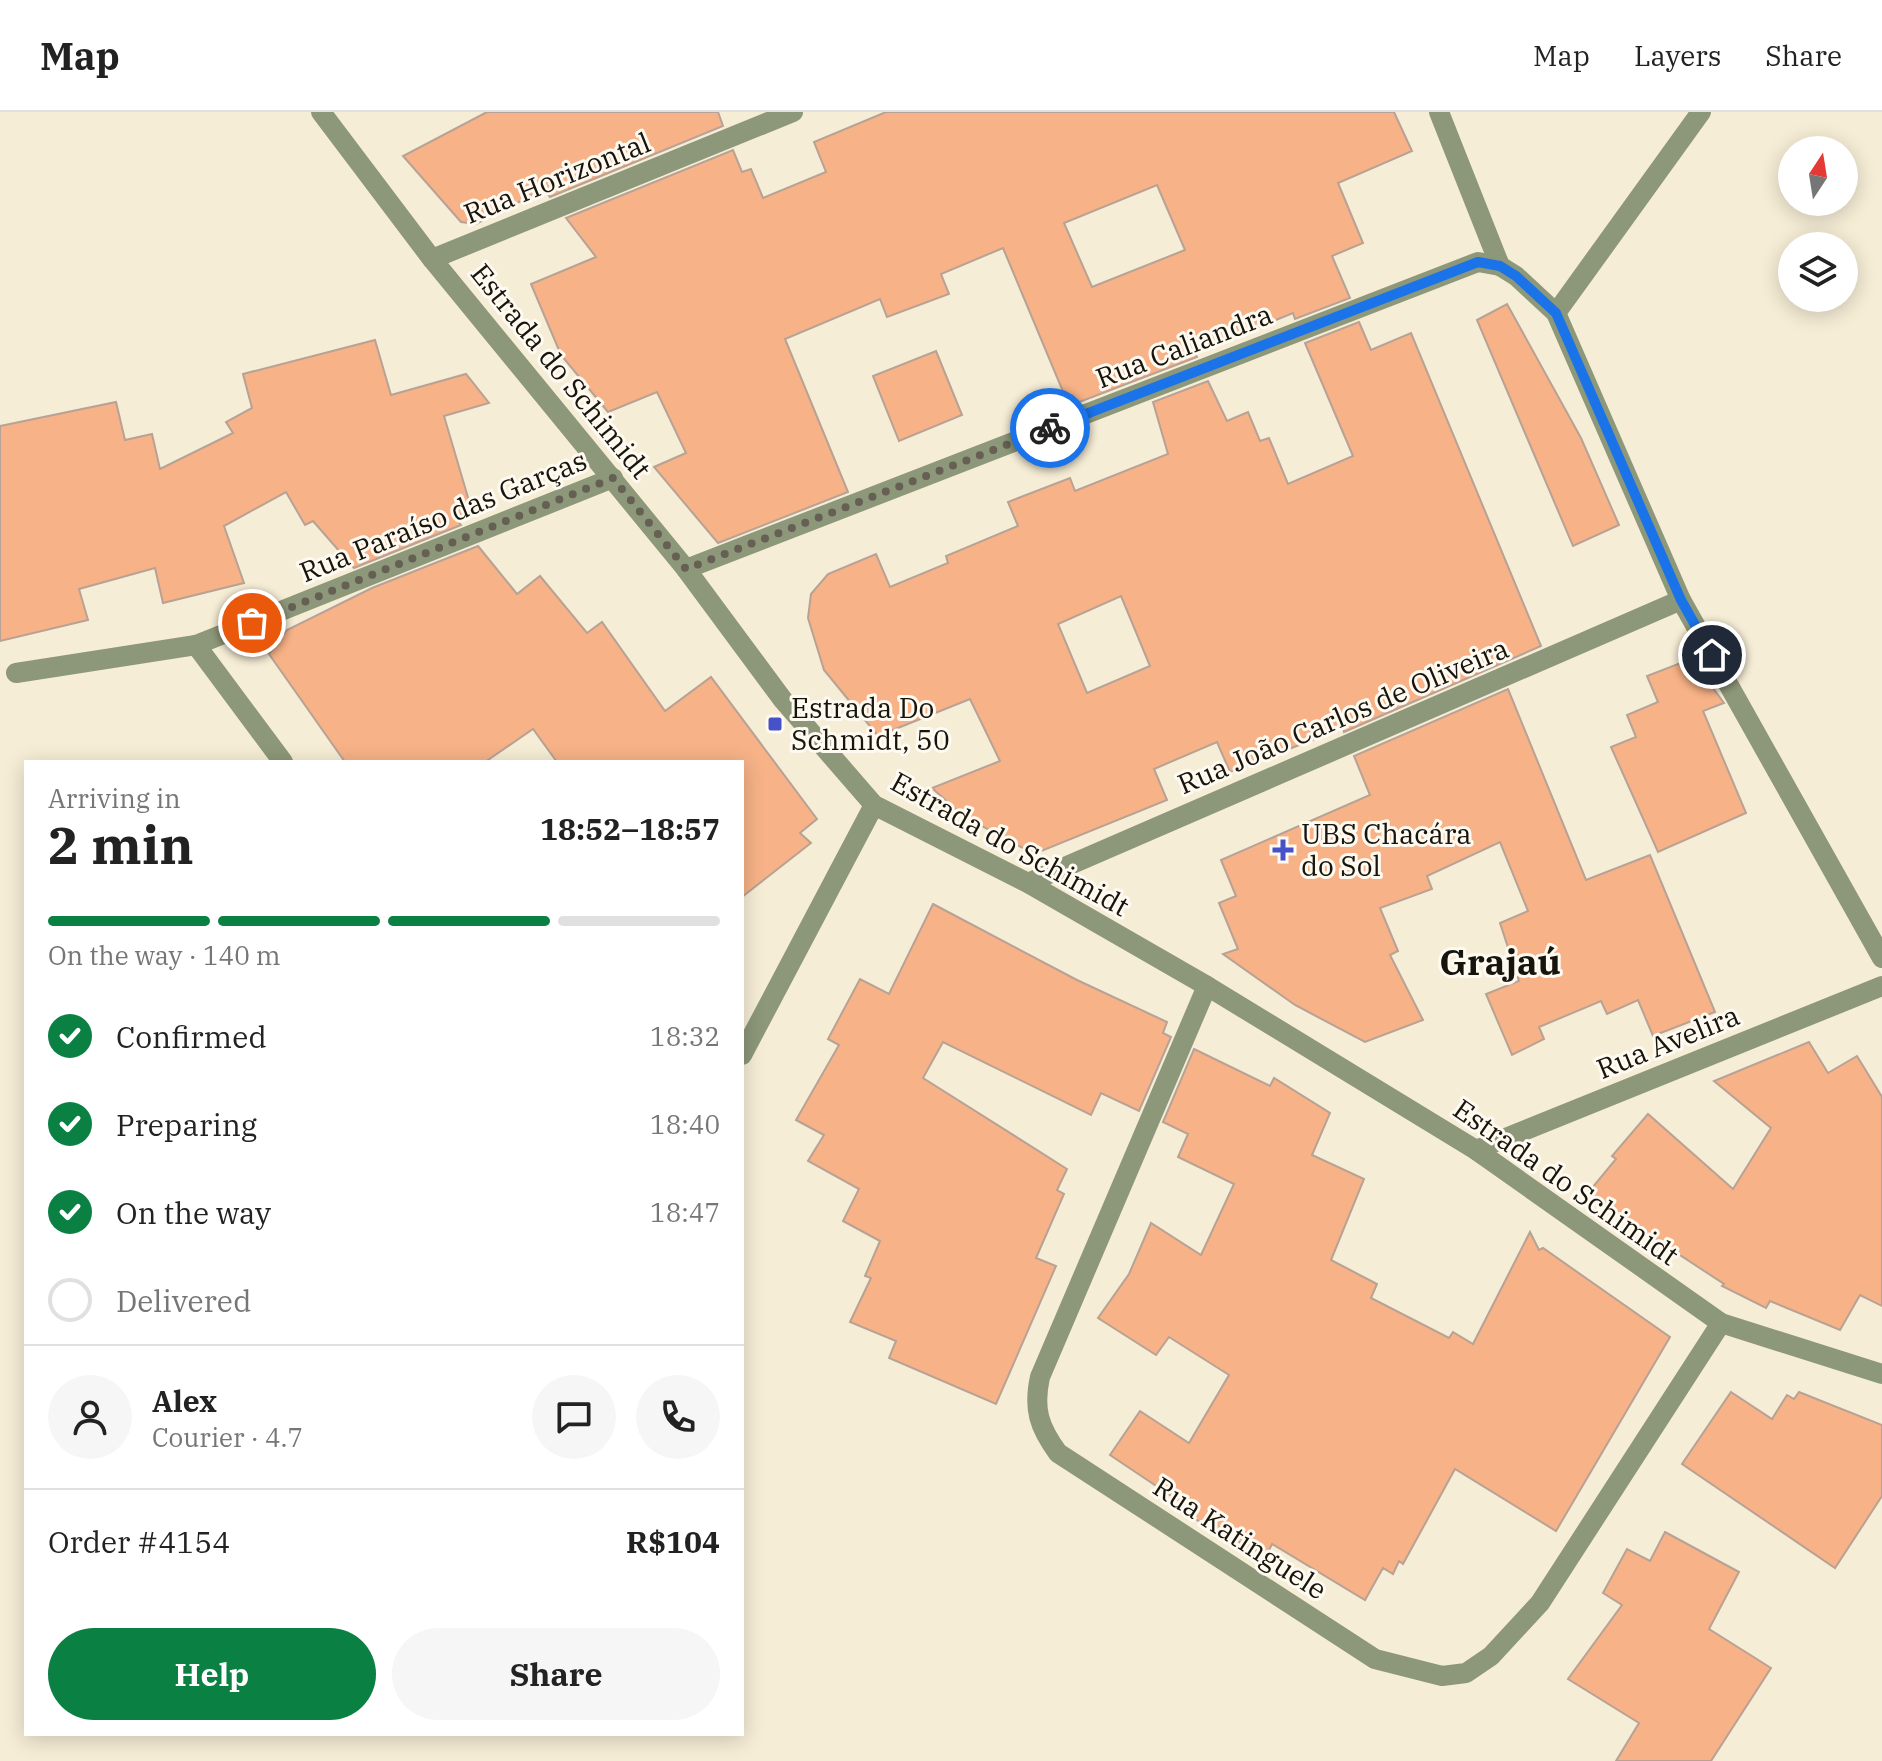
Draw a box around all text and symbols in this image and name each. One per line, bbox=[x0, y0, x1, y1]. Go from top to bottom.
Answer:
text: Map bbox=[40, 31, 120, 80]
text: Map bbox=[1533, 37, 1590, 74]
text: Layers bbox=[1634, 37, 1721, 74]
text: Share bbox=[1765, 37, 1842, 74]
street label: Rua Horizontal bbox=[458, 123, 656, 232]
north arrow bbox=[1778, 136, 1858, 216]
map controls bbox=[1778, 136, 1858, 312]
button: layers bbox=[1778, 232, 1858, 312]
street label: Estrada do Schimidt bbox=[463, 255, 660, 486]
street label: Rua Caliandra bbox=[1090, 295, 1277, 396]
courier bbox=[1010, 388, 1090, 468]
icon: bike bbox=[1028, 406, 1072, 450]
street label: Rua Paraíso das Garças bbox=[294, 441, 592, 590]
pin bbox=[218, 589, 286, 657]
icon: bag bbox=[230, 601, 274, 645]
pin bbox=[1678, 621, 1746, 689]
street label: Rua João Carlos de Oliveira bbox=[1172, 629, 1514, 802]
icon: home bbox=[1690, 633, 1734, 677]
place label: Estrada Do Schmidt, 50 bbox=[791, 689, 950, 758]
marker: Estrada Do Schmidt, 50 bbox=[766, 715, 784, 733]
street label: Estrada do Schimidt bbox=[885, 763, 1136, 924]
text: Arriving in bbox=[48, 781, 181, 815]
text: 18:52–18:57 bbox=[540, 809, 720, 848]
text: 2 min bbox=[48, 811, 194, 878]
place label: UBS Chacára do Sol bbox=[1301, 815, 1472, 884]
marker: UBS Chacára do Sol bbox=[1272, 839, 1294, 861]
text: On the way · 140 m bbox=[48, 938, 281, 972]
district label: Grajaú bbox=[1439, 938, 1561, 985]
street label: Rua Avelira bbox=[1591, 996, 1745, 1087]
icon: check bbox=[48, 1014, 92, 1058]
text: Confirmed bbox=[116, 1017, 267, 1056]
text: 18:32 bbox=[650, 1019, 720, 1053]
street label: Estrada do Schimidt bbox=[1446, 1090, 1686, 1273]
icon: check bbox=[48, 1102, 92, 1146]
text: Preparing bbox=[116, 1105, 257, 1144]
text: 18:40 bbox=[650, 1107, 720, 1141]
icon: check bbox=[48, 1190, 92, 1234]
text: On the way bbox=[116, 1193, 271, 1232]
text: 18:47 bbox=[650, 1195, 720, 1229]
text: Delivered bbox=[116, 1281, 251, 1320]
button: person bbox=[48, 1375, 132, 1459]
button: chat bbox=[532, 1375, 616, 1459]
button: phone bbox=[636, 1375, 720, 1459]
text: Alex bbox=[152, 1381, 217, 1420]
text: Courier · 4.7 bbox=[152, 1420, 303, 1454]
street label: Rua Katinguele bbox=[1146, 1468, 1334, 1607]
text: Order #4154 bbox=[48, 1522, 230, 1561]
text: R$104 bbox=[626, 1522, 720, 1561]
button: Help bbox=[48, 1628, 376, 1720]
button: Share bbox=[392, 1628, 720, 1720]

